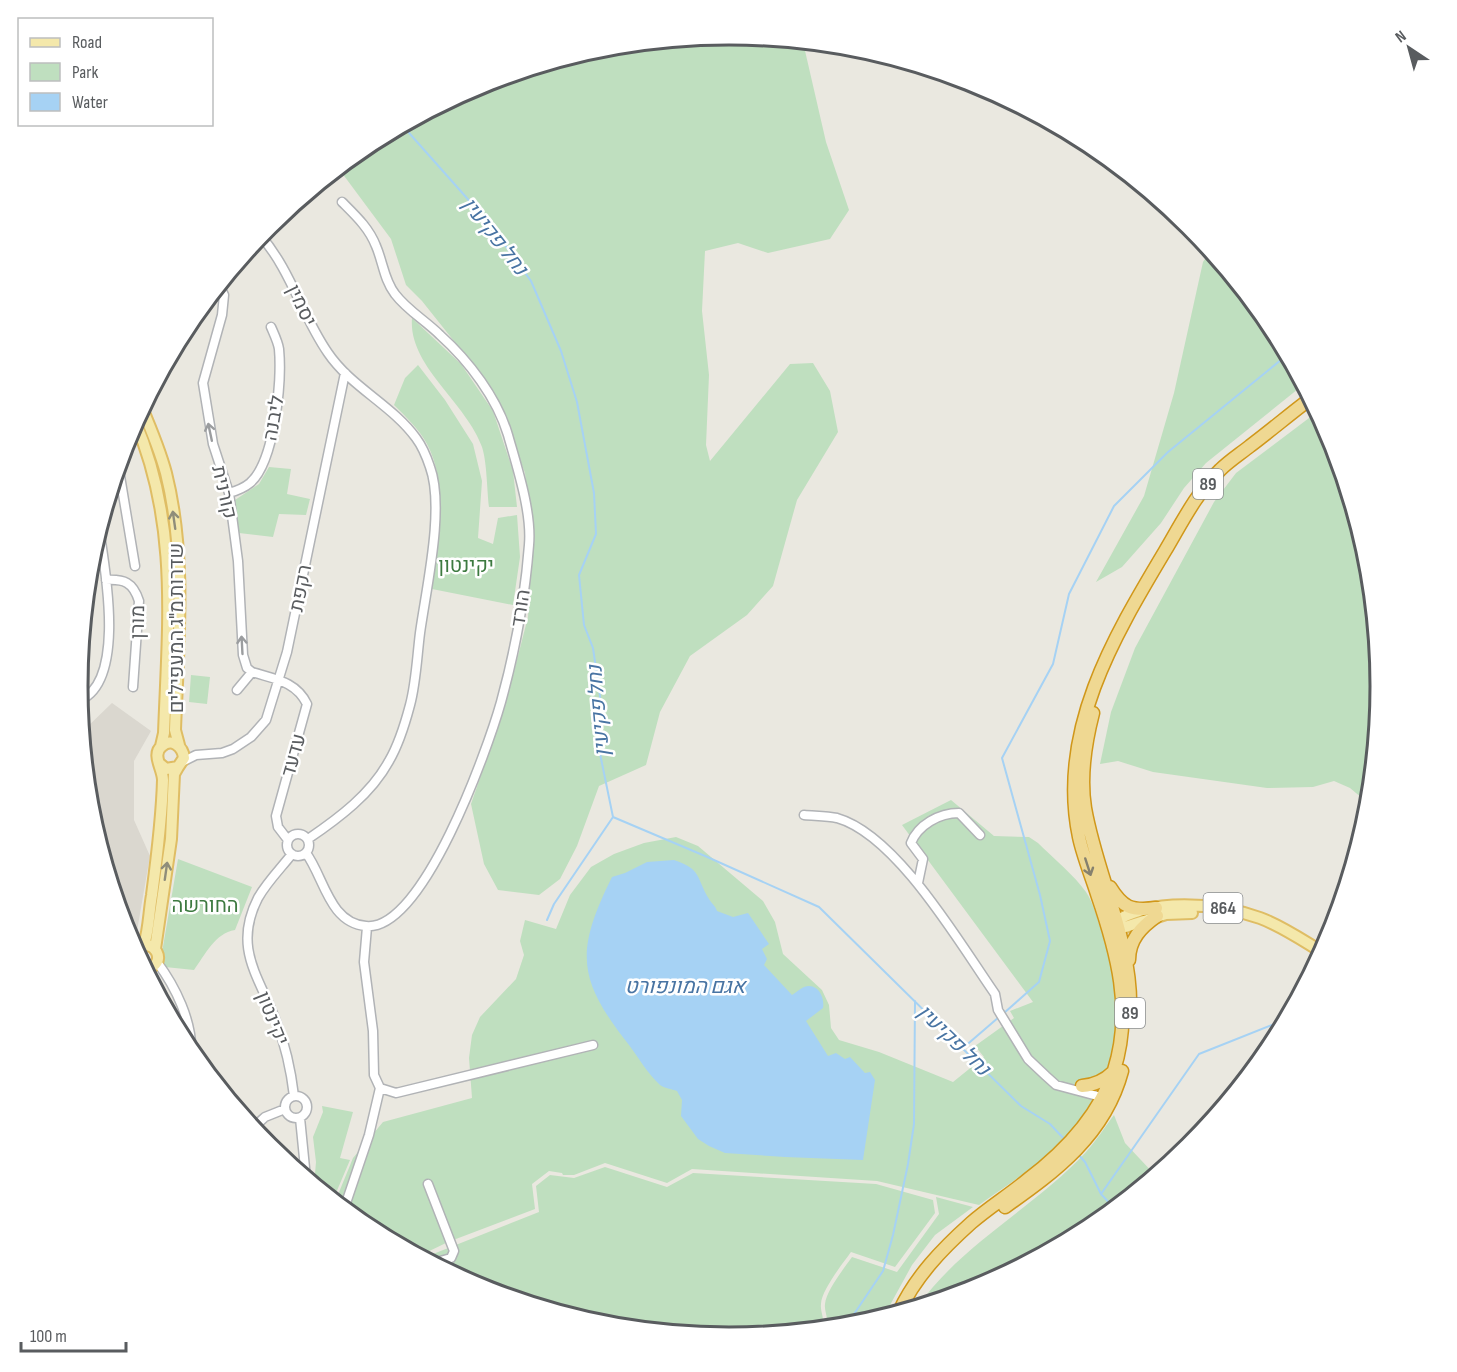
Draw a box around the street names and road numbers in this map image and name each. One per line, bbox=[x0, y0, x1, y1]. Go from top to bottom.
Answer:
street label: יסמין bbox=[281, 281, 321, 330]
street label: ליבנה bbox=[258, 394, 290, 443]
street label: קורנית bbox=[206, 463, 242, 521]
road number: 89 bbox=[1193, 469, 1223, 499]
street label: שדרות מ"ג המעפילים bbox=[165, 543, 189, 713]
street label: רקפת bbox=[285, 563, 317, 614]
street label: הורד bbox=[506, 588, 536, 629]
street label: מורן bbox=[126, 605, 150, 639]
street label: עדעד bbox=[276, 731, 312, 780]
road number: 864 bbox=[1204, 893, 1242, 923]
street label: יקינטון bbox=[251, 988, 294, 1049]
road number: 89 bbox=[1115, 998, 1145, 1028]

